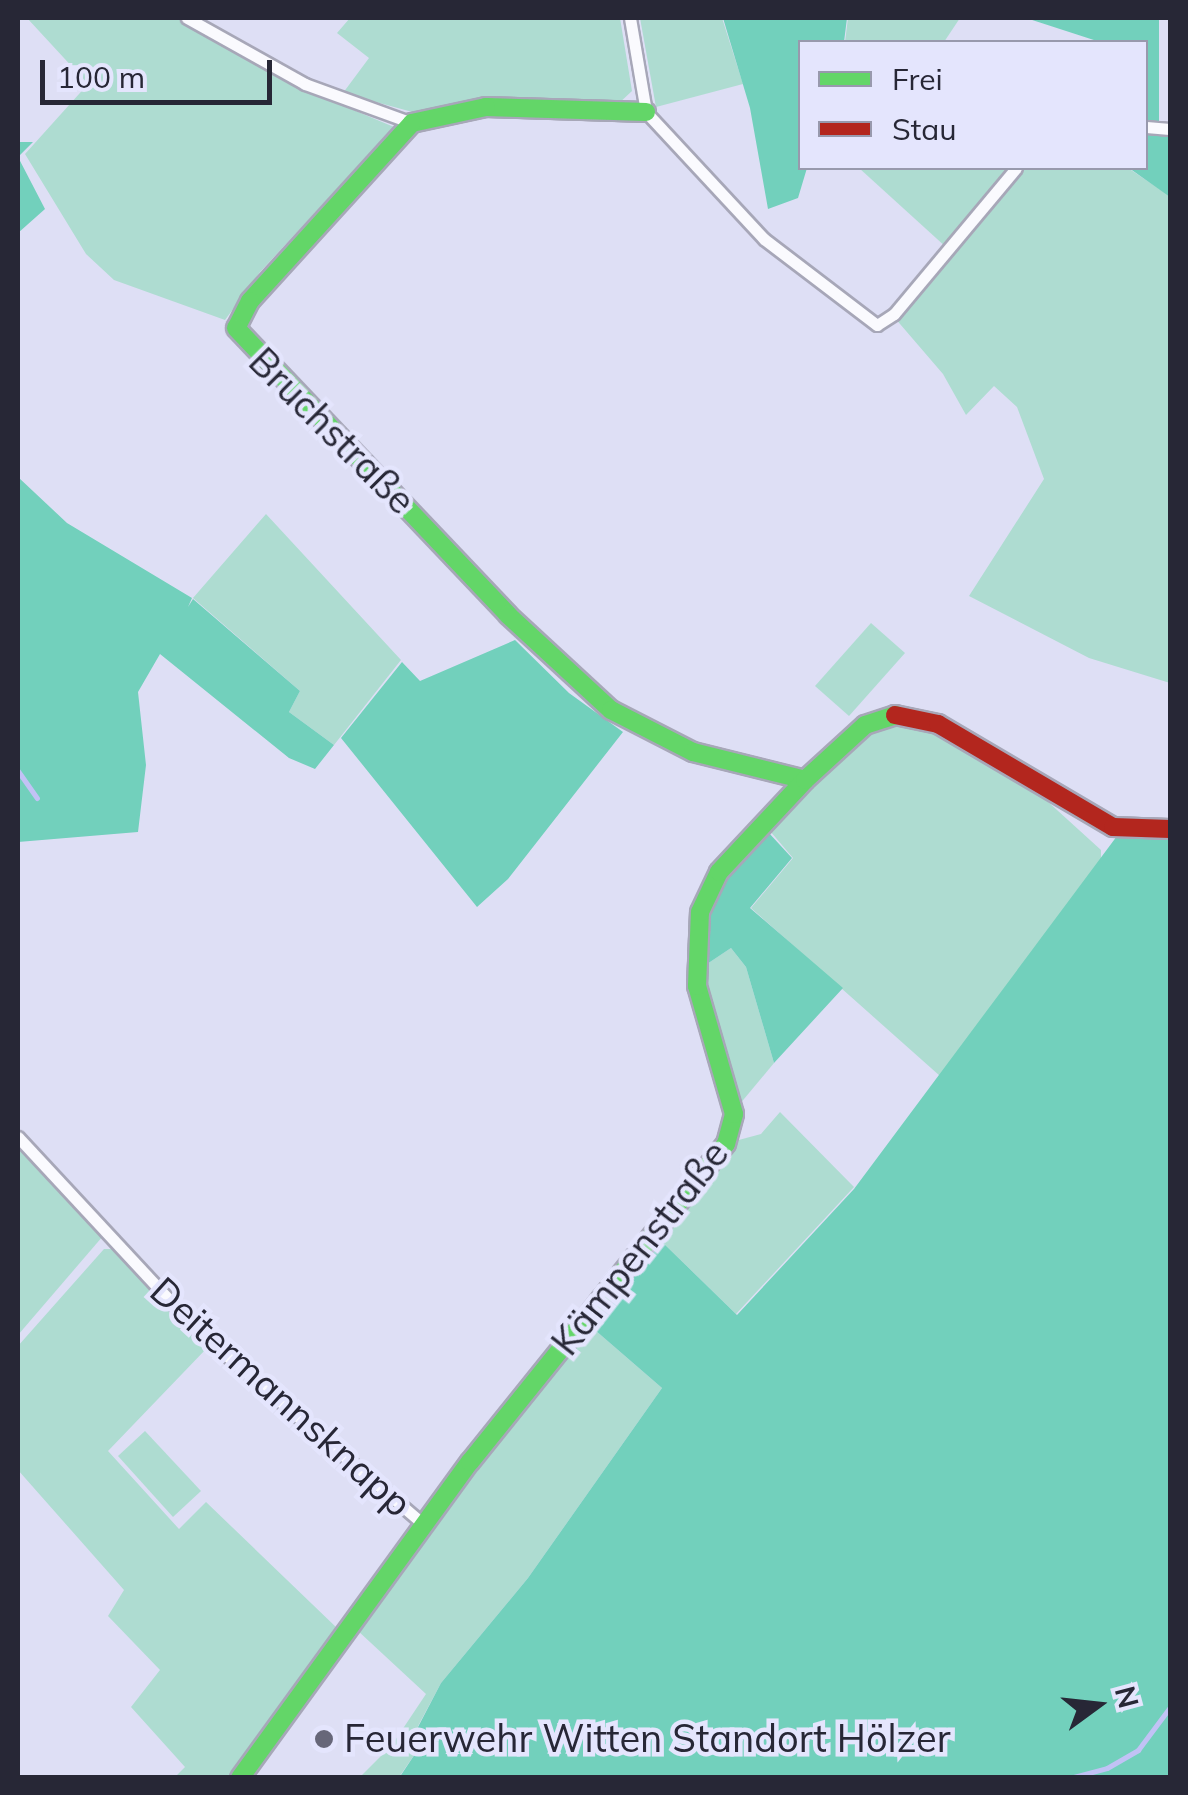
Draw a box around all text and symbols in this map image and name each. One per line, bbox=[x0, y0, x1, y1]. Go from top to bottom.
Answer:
scale bar bbox=[45, 40, 278, 102]
legend bbox=[798, 40, 1148, 170]
text: 100 m bbox=[57, 58, 145, 96]
text: Frei bbox=[892, 60, 943, 98]
text: Stau bbox=[892, 110, 956, 148]
street label: Bruchstraße bbox=[240, 339, 424, 523]
street label: Kämpenstraße bbox=[542, 1132, 738, 1364]
street label: Deitermannsknapp bbox=[141, 1268, 421, 1526]
north arrow bbox=[1048, 1655, 1148, 1755]
text: N bbox=[1108, 1682, 1147, 1712]
place label: Feuerwehr Witten Standort Hölzer bbox=[344, 1716, 950, 1762]
marker: Feuerwehr Witten Standort Hölzer bbox=[313, 1728, 335, 1750]

